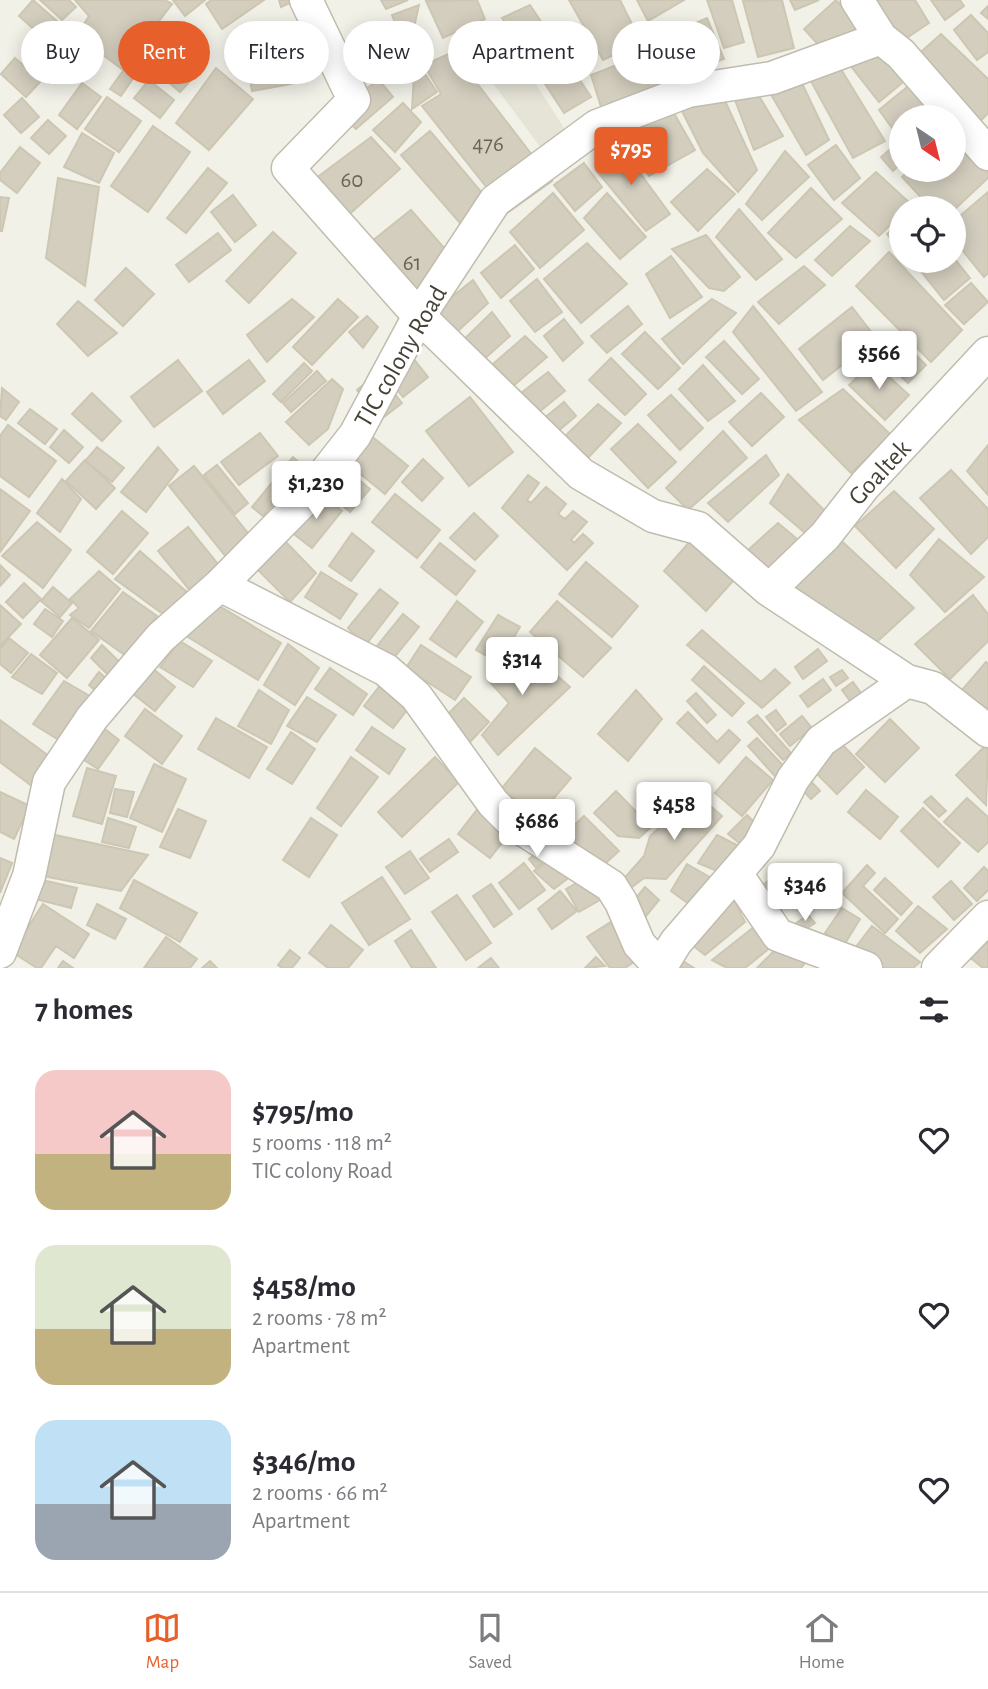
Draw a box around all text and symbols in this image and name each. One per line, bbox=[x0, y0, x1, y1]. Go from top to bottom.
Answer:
chip: Buy bbox=[21, 21, 104, 84]
chip: Rent bbox=[118, 21, 210, 84]
chip: Filters bbox=[224, 21, 329, 84]
chip: New bbox=[343, 21, 434, 84]
chip: Apartment bbox=[448, 21, 598, 84]
chip: House bbox=[612, 21, 720, 84]
north arrow bbox=[889, 105, 966, 182]
map controls bbox=[889, 105, 966, 273]
pin: $795 bbox=[590, 128, 672, 187]
house number: 476 bbox=[472, 133, 504, 156]
text: $795 bbox=[610, 138, 652, 161]
house number: 60 bbox=[341, 169, 363, 192]
button: locate bbox=[889, 196, 966, 273]
house number: 61 bbox=[403, 252, 421, 275]
street label: TIC colony Road bbox=[350, 281, 452, 432]
pin: $566 bbox=[838, 332, 920, 391]
text: $566 bbox=[858, 342, 900, 365]
street label: Goaltek bbox=[844, 435, 916, 510]
pin: $1,230 bbox=[259, 462, 373, 521]
text: $1,230 bbox=[288, 472, 344, 495]
pin: $314 bbox=[481, 638, 563, 697]
text: $314 bbox=[502, 648, 542, 671]
pin: $458 bbox=[633, 782, 715, 842]
text: $458 bbox=[652, 793, 696, 816]
pin: $686 bbox=[496, 800, 578, 859]
text: $686 bbox=[515, 810, 559, 833]
pin: $346 bbox=[764, 864, 846, 923]
text: $346 bbox=[784, 874, 826, 897]
icon: filters bbox=[915, 991, 953, 1029]
text: 7 homes bbox=[35, 995, 133, 1025]
text: $795/mo bbox=[252, 1097, 353, 1127]
icon: home bbox=[91, 1098, 175, 1182]
icon: heart bbox=[915, 1121, 953, 1159]
text: 5 rooms · 118 m² bbox=[252, 1132, 392, 1155]
text: TIC colony Road bbox=[252, 1160, 392, 1183]
text: $458/mo bbox=[252, 1272, 356, 1302]
icon: home bbox=[91, 1273, 175, 1357]
icon: heart bbox=[915, 1296, 953, 1334]
text: 2 rooms · 78 m² bbox=[252, 1307, 387, 1330]
text: Apartment bbox=[252, 1335, 350, 1358]
text: $346/mo bbox=[252, 1447, 356, 1477]
icon: home bbox=[91, 1448, 175, 1532]
icon: heart bbox=[915, 1471, 953, 1509]
text: 2 rooms · 66 m² bbox=[252, 1482, 388, 1505]
text: Apartment bbox=[252, 1510, 350, 1533]
tab: Map bbox=[143, 1609, 181, 1674]
tab: Saved bbox=[468, 1609, 512, 1674]
tab: Home bbox=[799, 1609, 845, 1674]

